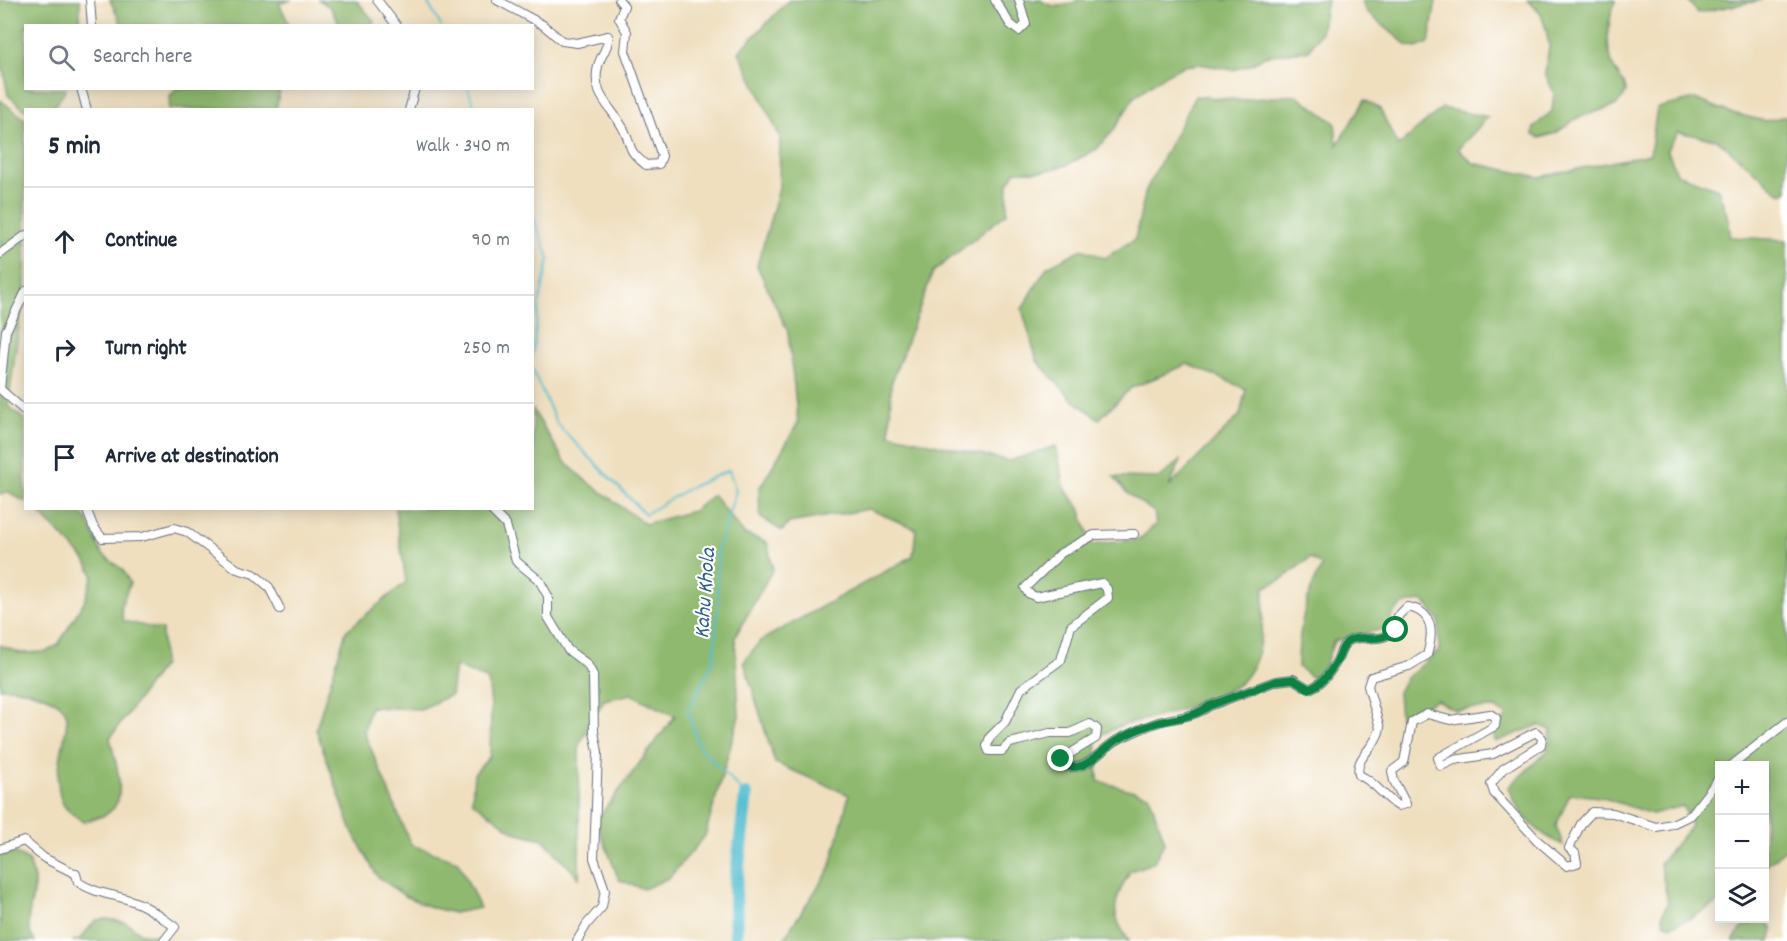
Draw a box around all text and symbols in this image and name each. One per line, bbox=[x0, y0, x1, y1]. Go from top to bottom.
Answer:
search box bbox=[24, 24, 534, 90]
icon: search bbox=[45, 41, 78, 74]
text: Search here bbox=[93, 42, 192, 73]
text: 5 min bbox=[48, 129, 101, 166]
text: Walk · 340 m bbox=[416, 133, 510, 161]
icon: ahead bbox=[48, 225, 81, 258]
text: Continue bbox=[105, 226, 177, 257]
text: 90 m bbox=[472, 227, 510, 255]
icon: right bbox=[48, 333, 81, 366]
text: Turn right bbox=[105, 334, 187, 365]
text: 250 m bbox=[463, 335, 510, 363]
icon: arrive bbox=[48, 441, 81, 474]
text: Arrive at destination bbox=[105, 442, 279, 473]
water label: Kahu Khola bbox=[688, 545, 725, 640]
route start bbox=[1382, 616, 1408, 642]
route end bbox=[1047, 745, 1073, 771]
map controls bbox=[1715, 761, 1769, 923]
button: + bbox=[1715, 761, 1769, 815]
button: − bbox=[1715, 815, 1769, 869]
button: layers bbox=[1715, 869, 1769, 923]

